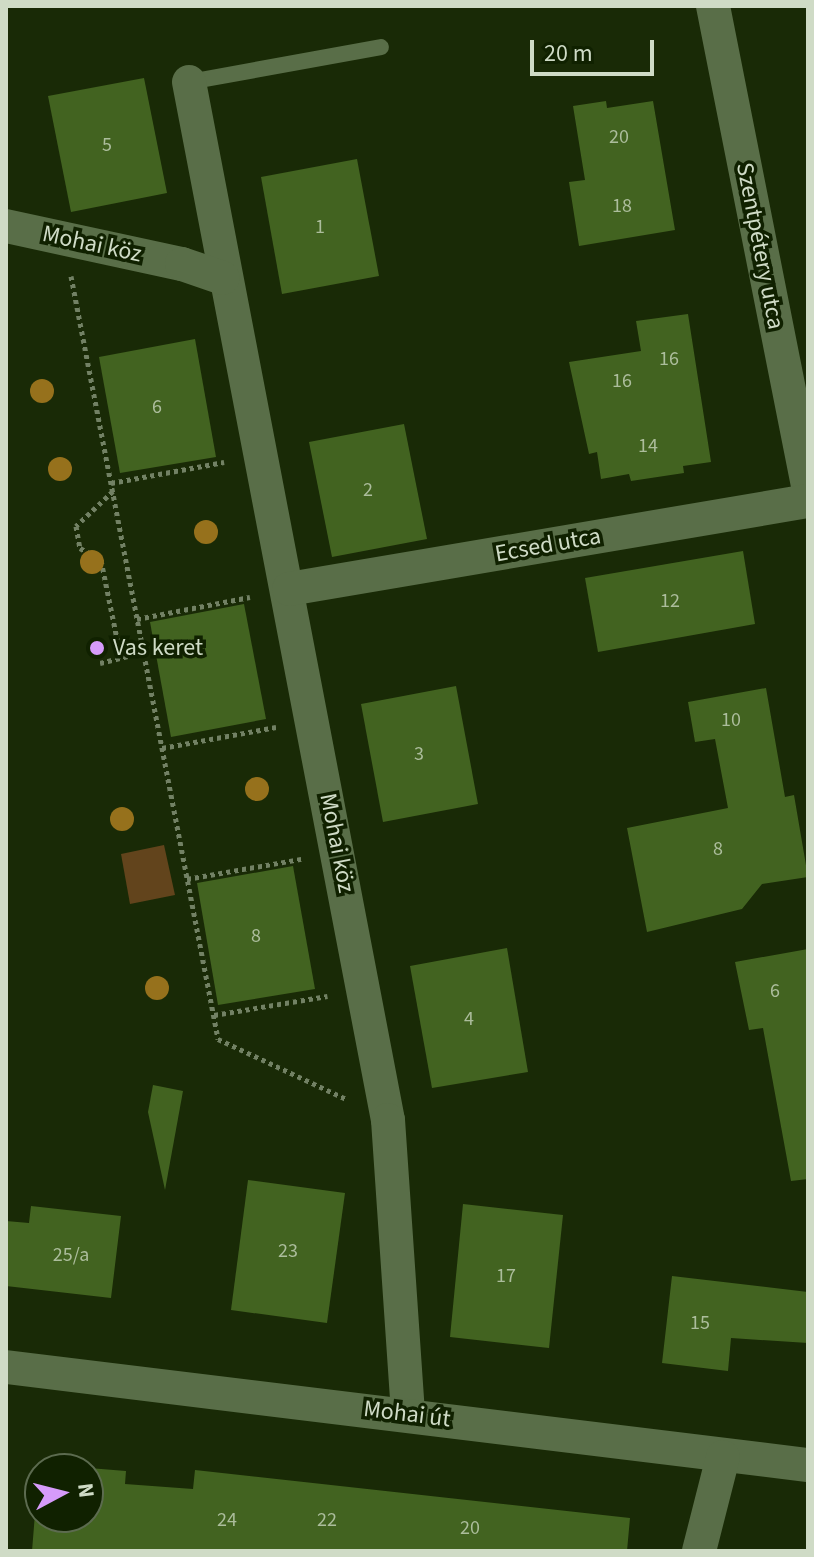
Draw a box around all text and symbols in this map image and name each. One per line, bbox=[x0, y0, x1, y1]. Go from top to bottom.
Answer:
scale bar bbox=[534, 24, 658, 74]
text: 20 m bbox=[544, 36, 593, 71]
house number: 20 bbox=[609, 125, 629, 149]
house number: 5 bbox=[102, 133, 112, 157]
street label: Szentpétery utca bbox=[730, 160, 790, 332]
house number: 18 bbox=[612, 194, 632, 218]
house number: 1 bbox=[315, 215, 325, 239]
street label: Mohai köz bbox=[40, 219, 144, 269]
house number: 16 bbox=[659, 347, 679, 371]
house number: 16 bbox=[612, 369, 632, 393]
house number: 6 bbox=[152, 395, 162, 419]
house number: 14 bbox=[638, 434, 658, 458]
house number: 2 bbox=[363, 478, 373, 502]
street label: Ecsed utca bbox=[493, 522, 603, 568]
house number: 12 bbox=[660, 589, 680, 613]
place label: Vas keret bbox=[113, 634, 203, 662]
marker: Vas keret bbox=[88, 639, 106, 657]
house number: 10 bbox=[721, 708, 741, 732]
house number: 3 bbox=[414, 742, 424, 766]
street label: Mohai köz bbox=[313, 791, 361, 895]
house number: 8 bbox=[713, 837, 723, 861]
house number: 8 bbox=[251, 924, 261, 948]
house number: 6 bbox=[770, 979, 780, 1003]
house number: 4 bbox=[464, 1007, 474, 1031]
house number: 23 bbox=[278, 1239, 298, 1263]
house number: 25/a bbox=[53, 1243, 89, 1267]
house number: 17 bbox=[496, 1264, 516, 1288]
house number: 15 bbox=[690, 1311, 710, 1335]
street label: Mohai út bbox=[362, 1394, 452, 1434]
north arrow bbox=[24, 1453, 104, 1533]
text: N bbox=[69, 1481, 103, 1500]
house number: 24 bbox=[217, 1508, 237, 1532]
house number: 22 bbox=[317, 1508, 337, 1532]
house number: 20 bbox=[460, 1516, 480, 1540]

